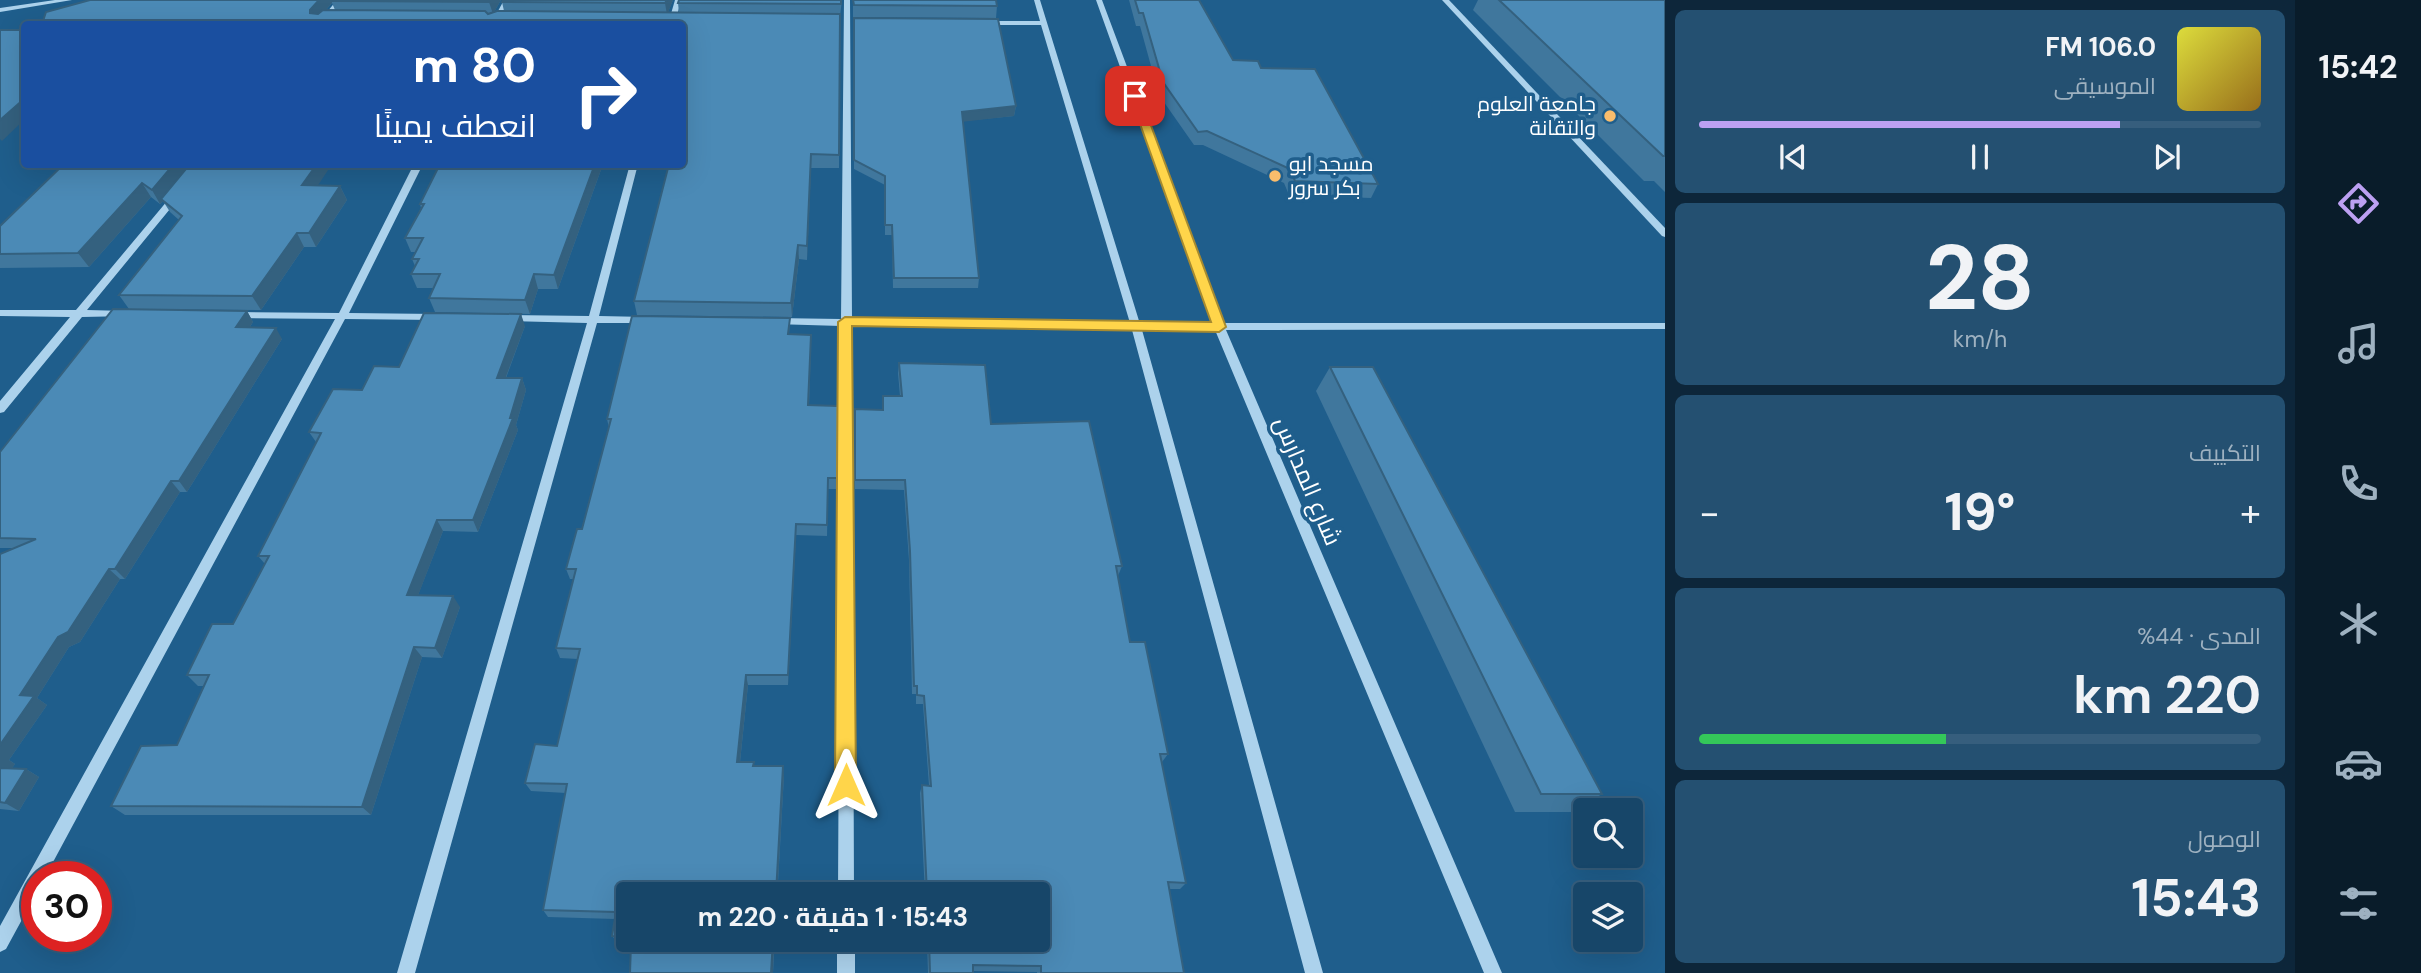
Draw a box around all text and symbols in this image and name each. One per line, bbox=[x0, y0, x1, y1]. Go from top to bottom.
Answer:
text: 106.0 FM bbox=[2045, 30, 2156, 64]
text: 80 m bbox=[413, 33, 536, 97]
text: 15:42 bbox=[2319, 46, 2397, 88]
icon: right bbox=[560, 49, 651, 140]
pin bbox=[1105, 66, 1165, 126]
text: الموسيقى bbox=[2054, 71, 2156, 101]
icon: arrive bbox=[1116, 77, 1154, 115]
place label: جامعة العلوم والتقانة bbox=[1477, 90, 1596, 142]
text: انعطف يمينًا bbox=[374, 105, 536, 147]
marker: جامعة العلوم والتقانة bbox=[1602, 108, 1618, 124]
icon: previous bbox=[1774, 138, 1812, 176]
icon: pause bbox=[1961, 138, 1999, 176]
icon: next bbox=[2148, 138, 2186, 176]
place label: مسجد ابو بكر سرور bbox=[1288, 150, 1373, 202]
marker: مسجد ابو بكر سرور bbox=[1267, 168, 1283, 184]
icon: directions bbox=[2334, 179, 2383, 228]
text: 28 bbox=[1925, 219, 2035, 337]
icon: music bbox=[2334, 319, 2383, 368]
text: km/h bbox=[1953, 324, 2007, 354]
street label: شارع المدارس bbox=[1266, 412, 1349, 550]
text: التكييف bbox=[2189, 438, 2261, 468]
icon: phone bbox=[2334, 459, 2383, 508]
text: 19° bbox=[1945, 478, 2015, 546]
text: − bbox=[1699, 488, 1720, 538]
text: + bbox=[2240, 488, 2261, 538]
icon: climate bbox=[2334, 599, 2383, 648]
text: المدى · 44% bbox=[2137, 621, 2261, 651]
text: 220 km bbox=[2073, 661, 2261, 729]
icon: car bbox=[2334, 739, 2383, 788]
position arrow bbox=[809, 748, 883, 822]
map controls bbox=[1573, 798, 1643, 952]
button: search bbox=[1573, 798, 1643, 868]
text: الوصول bbox=[2188, 824, 2261, 854]
speed limit sign: 30 bbox=[21, 861, 112, 952]
text: 15:43 bbox=[2131, 864, 2261, 932]
icon: filters bbox=[2334, 879, 2383, 928]
button: layers bbox=[1573, 882, 1643, 952]
text: 15:43 · 1 دقيقة · 220 m bbox=[698, 900, 968, 934]

